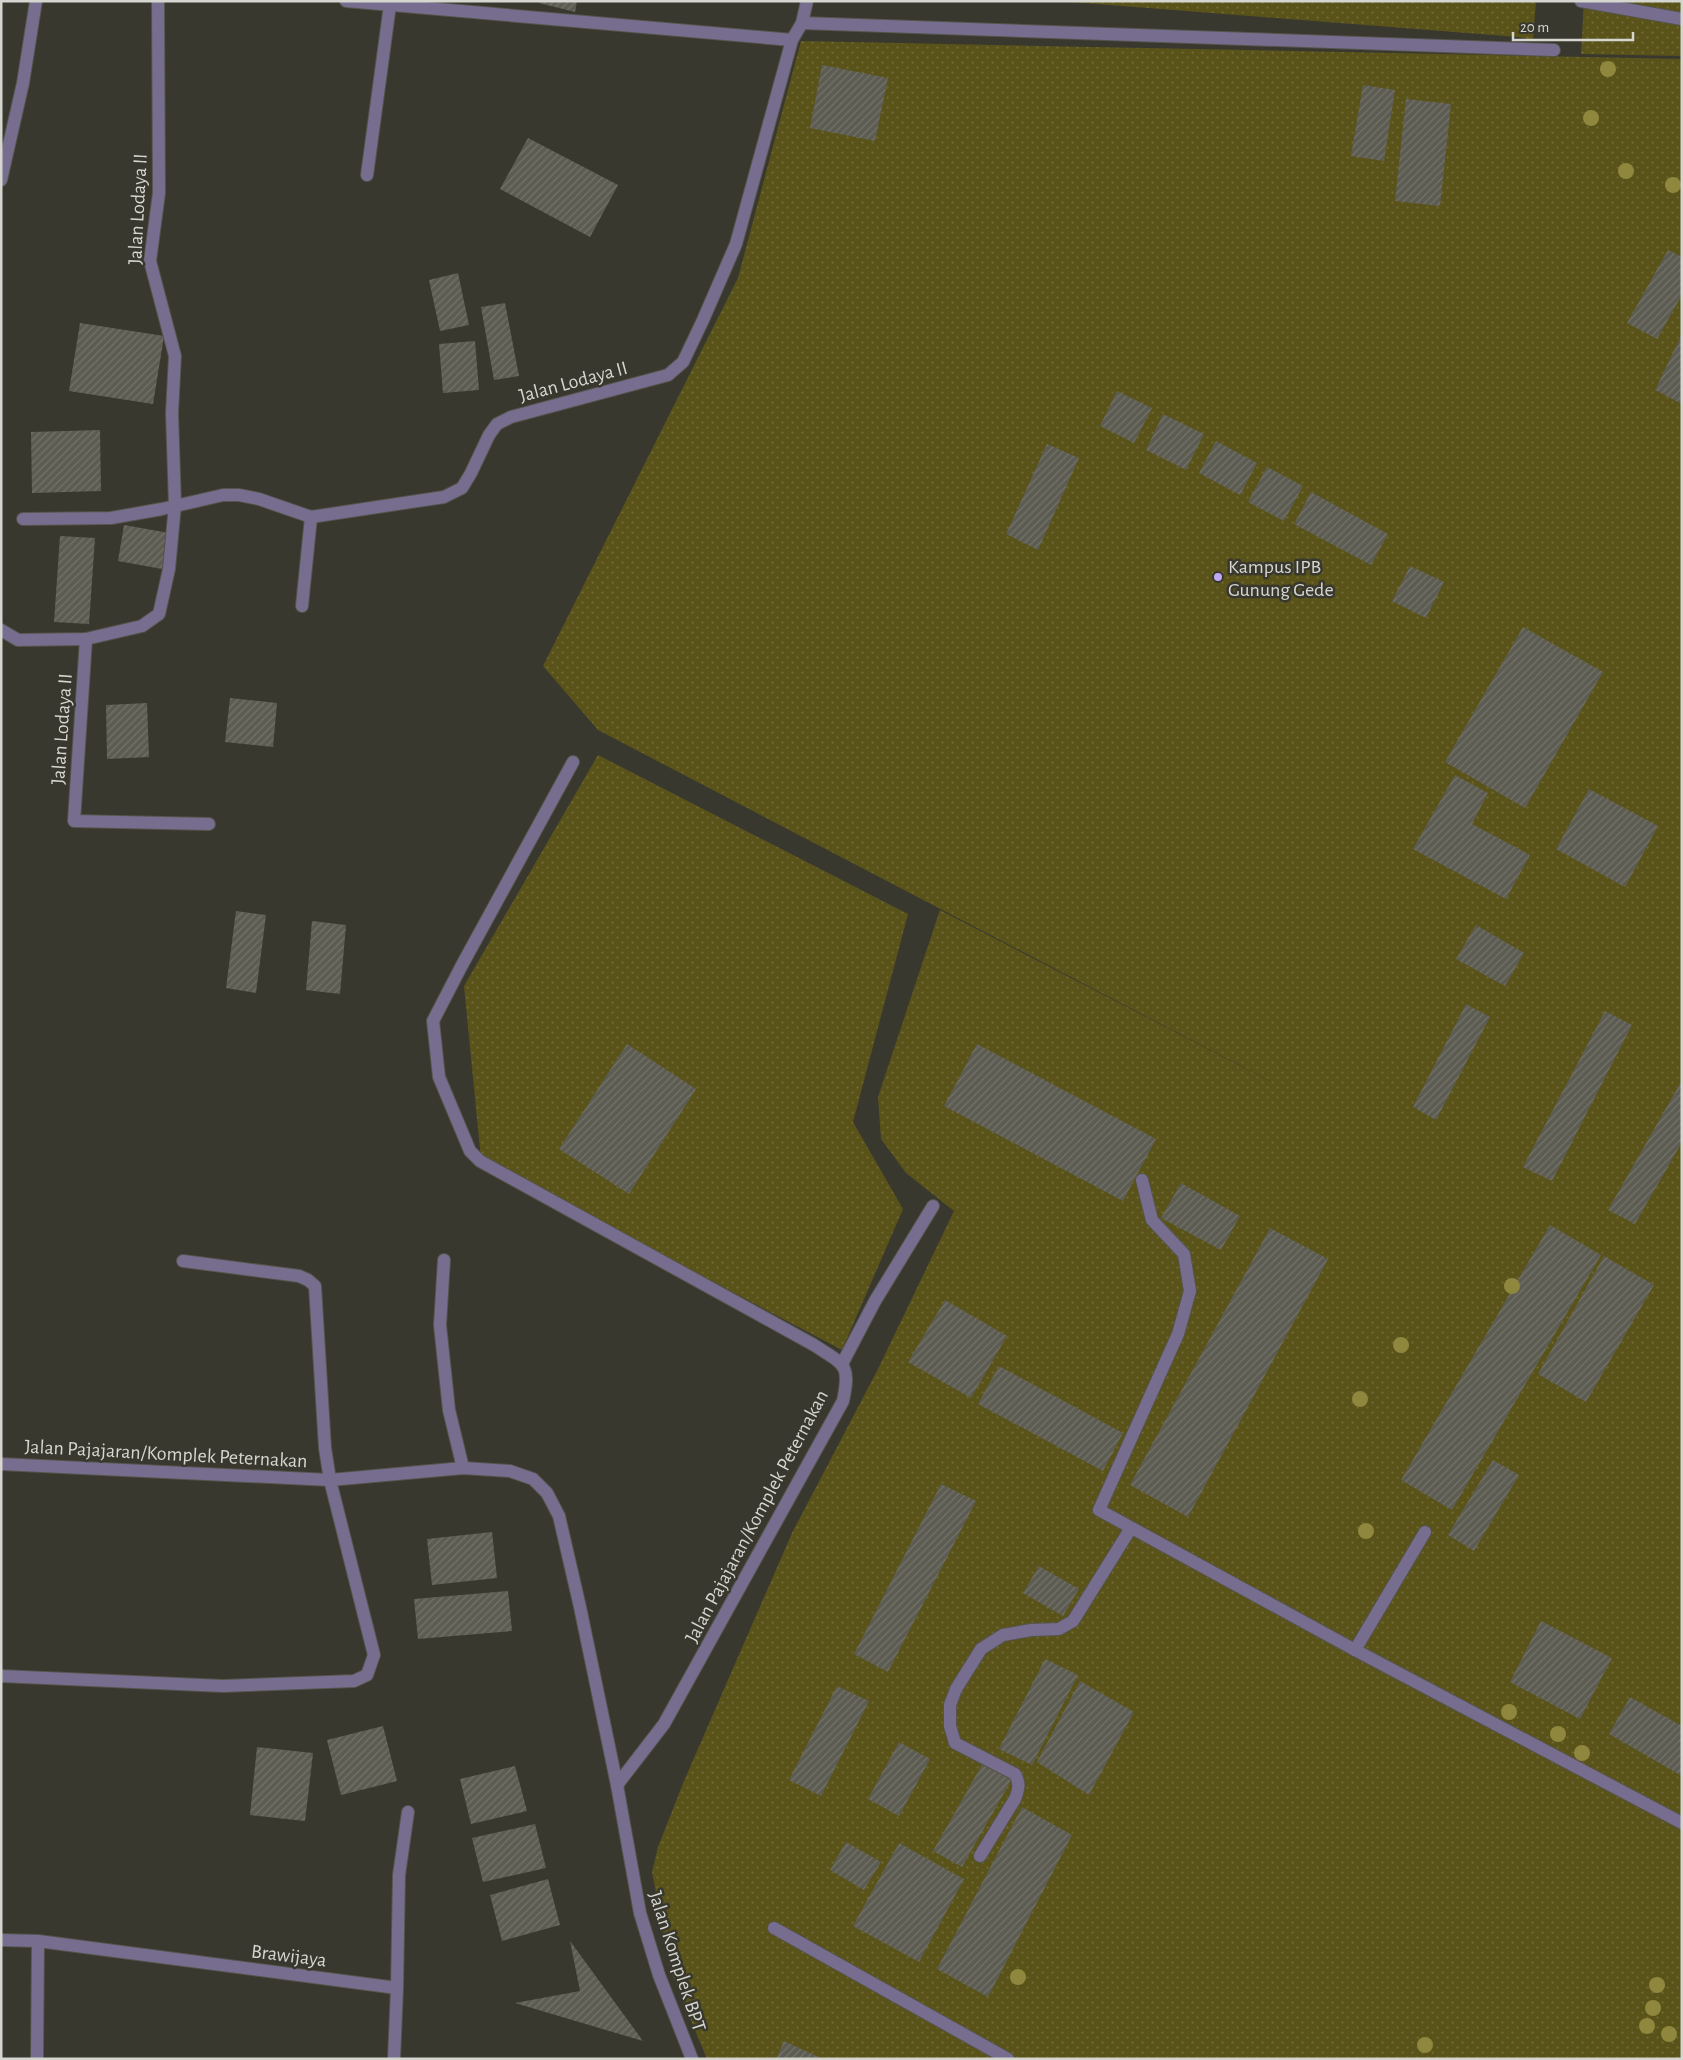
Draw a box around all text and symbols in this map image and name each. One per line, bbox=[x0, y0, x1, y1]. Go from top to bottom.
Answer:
scale bar bbox=[1513, 10, 1633, 42]
text: 20 m bbox=[1520, 20, 1549, 35]
street label: Jalan Lodaya II bbox=[125, 153, 151, 265]
street label: Jalan Lodaya II bbox=[517, 358, 630, 406]
place label: Kampus IPB Gunung Gede bbox=[1228, 557, 1334, 600]
marker: Kampus IPB Gunung Gede bbox=[1212, 571, 1224, 583]
street label: Jalan Lodaya II bbox=[48, 673, 76, 785]
street label: Jalan Pajajaran/Komplek Peternakan bbox=[682, 1387, 832, 1646]
street label: Jalan Pajajaran/Komplek Peternakan bbox=[24, 1437, 308, 1471]
street label: Jalan Komplek BPT bbox=[645, 1889, 709, 2034]
street label: Brawijaya bbox=[250, 1941, 328, 1971]

